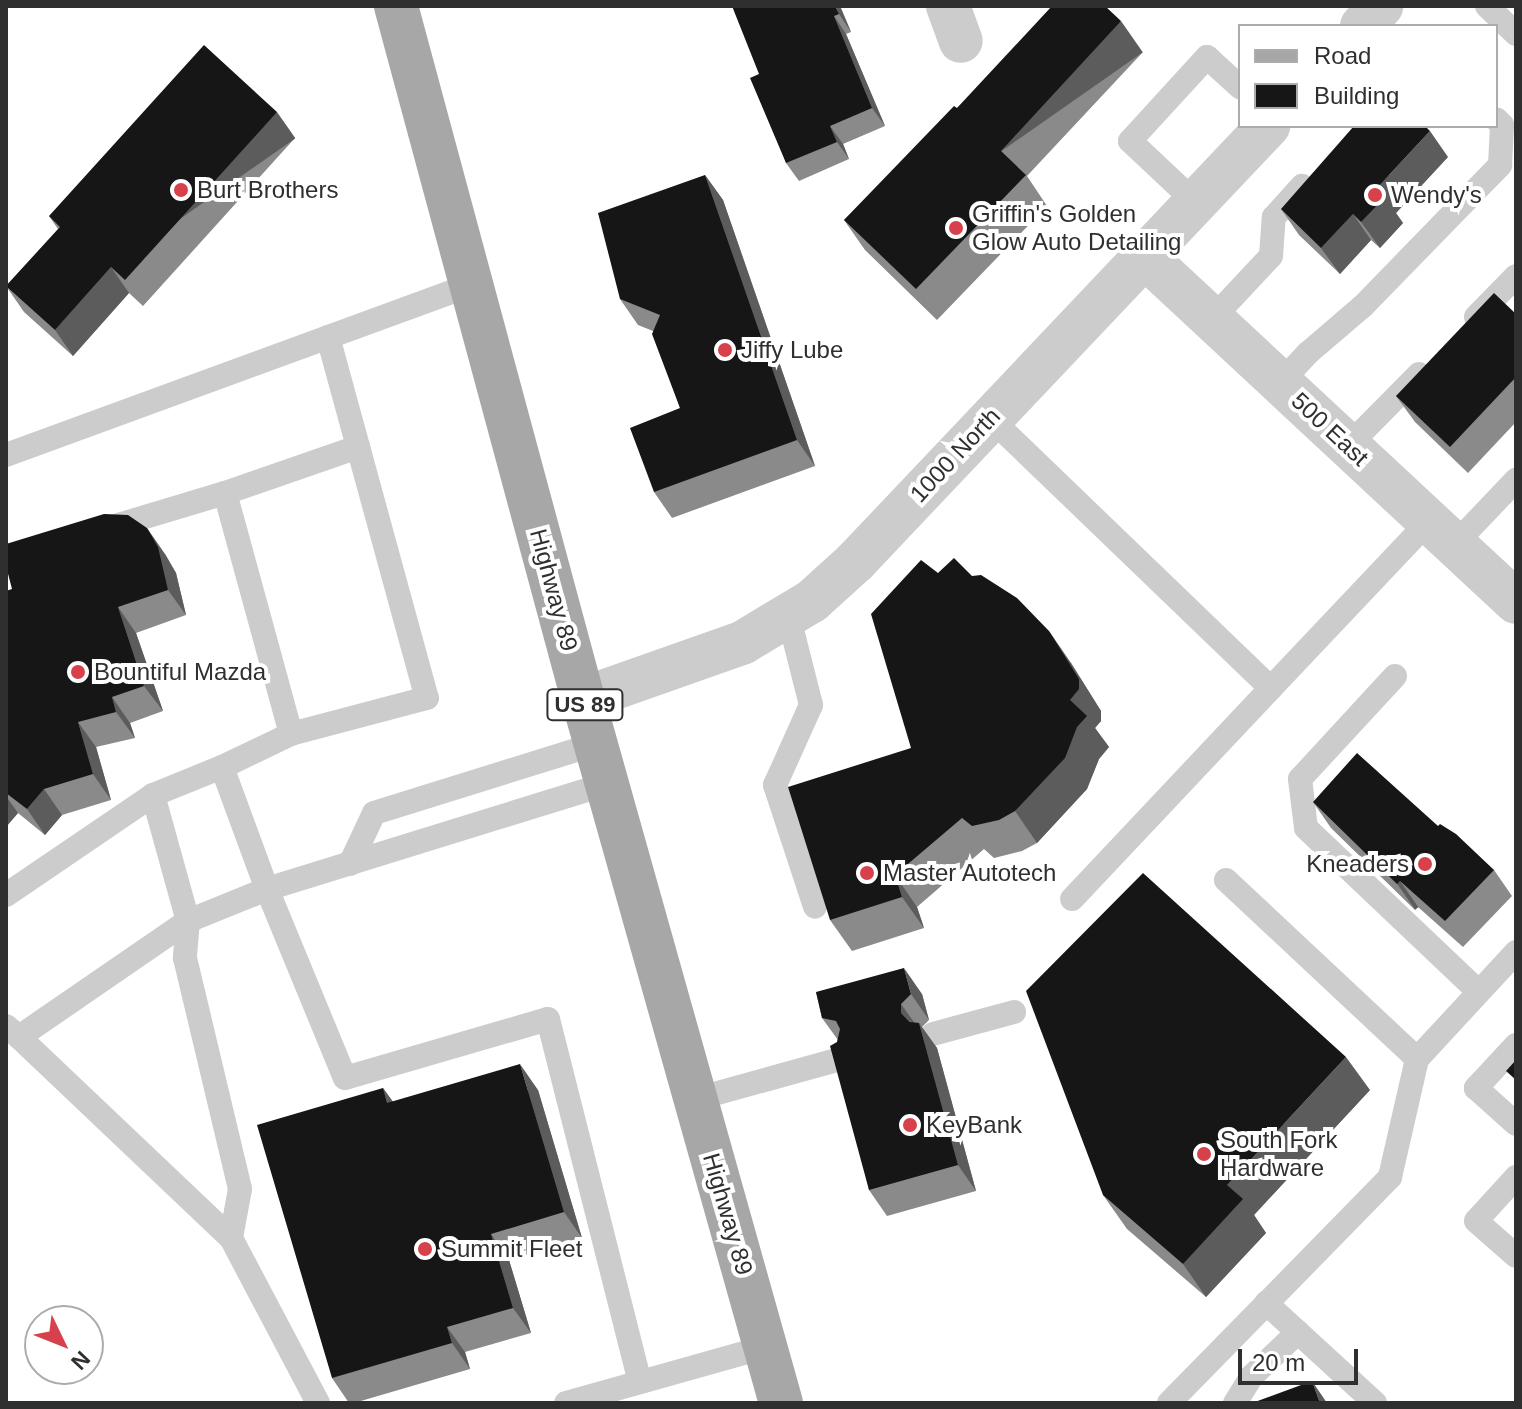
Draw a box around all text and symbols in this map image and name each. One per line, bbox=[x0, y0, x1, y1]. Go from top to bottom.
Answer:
legend bbox=[1238, 24, 1498, 128]
text: Road bbox=[1314, 42, 1371, 69]
text: Building bbox=[1314, 82, 1399, 109]
place label: Burt Brothers bbox=[197, 176, 338, 204]
marker: Burt Brothers bbox=[172, 181, 190, 199]
place label: Wendy's bbox=[1391, 181, 1482, 209]
marker: Wendy's bbox=[1366, 186, 1384, 204]
place label: Griffin's Golden Glow Auto Detailing bbox=[972, 200, 1183, 256]
marker: Griffin's Golden Glow Auto Detailing bbox=[947, 219, 965, 237]
place label: Jiffy Lube bbox=[741, 336, 843, 364]
marker: Jiffy Lube bbox=[716, 341, 734, 359]
street label: 500 East bbox=[1286, 386, 1374, 472]
street label: 1000 North bbox=[904, 402, 1006, 508]
street label: Highway 89 bbox=[524, 526, 584, 654]
place label: Bountiful Mazda bbox=[94, 658, 266, 686]
marker: Bountiful Mazda bbox=[69, 663, 87, 681]
road number: US 89 bbox=[545, 687, 625, 723]
place label: Kneaders bbox=[1306, 850, 1409, 878]
marker: Kneaders bbox=[1416, 855, 1434, 873]
place label: Master Autotech bbox=[883, 859, 1058, 887]
marker: Master Autotech bbox=[858, 864, 876, 882]
place label: KeyBank bbox=[926, 1111, 1022, 1139]
marker: KeyBank bbox=[901, 1116, 919, 1134]
place label: South Fork Hardware bbox=[1220, 1126, 1337, 1182]
marker: South Fork Hardware bbox=[1195, 1145, 1213, 1163]
street label: Highway 89 bbox=[697, 1150, 759, 1278]
place label: Summit Fleet bbox=[441, 1235, 582, 1263]
marker: Summit Fleet bbox=[416, 1240, 434, 1258]
north arrow bbox=[24, 1305, 104, 1385]
scale bar bbox=[1242, 1333, 1362, 1383]
text: N bbox=[66, 1346, 95, 1375]
text: 20 m bbox=[1252, 1349, 1305, 1376]

